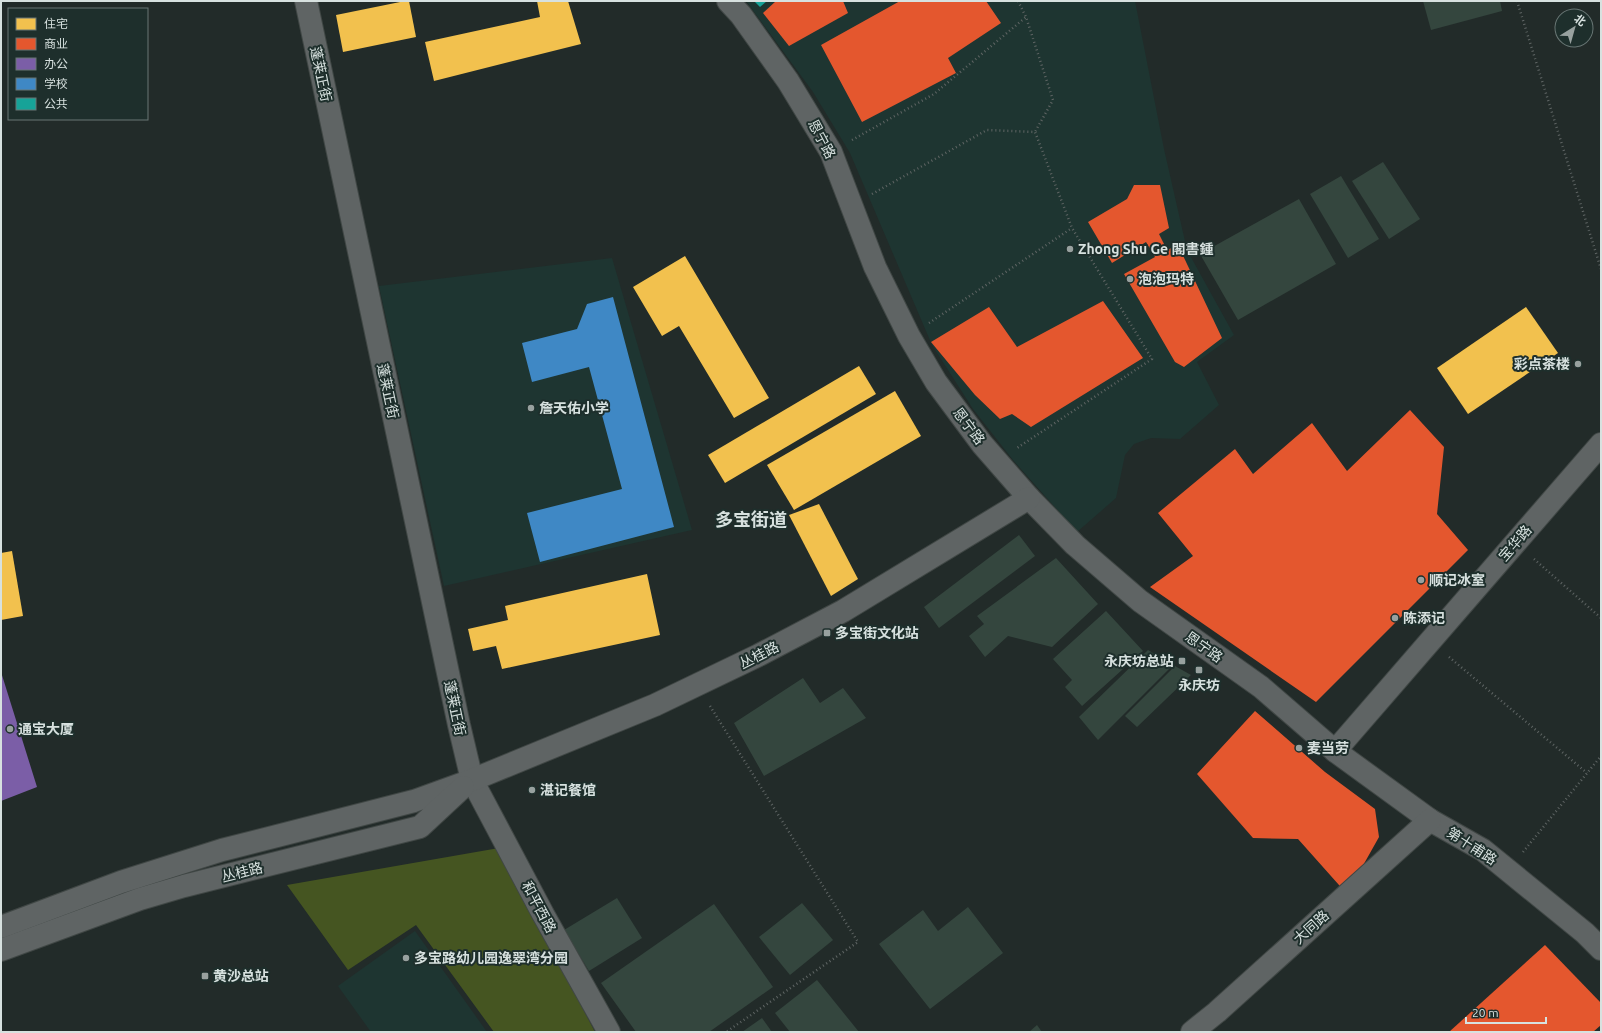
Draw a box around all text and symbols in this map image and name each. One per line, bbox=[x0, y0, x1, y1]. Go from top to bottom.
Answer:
legend bbox=[8, 8, 148, 120]
north arrow bbox=[1554, 8, 1594, 48]
text: 北 bbox=[1572, 12, 1588, 28]
text: 住宅 bbox=[44, 17, 68, 30]
text: 商业 bbox=[44, 37, 68, 50]
street label: 蓬莱正街 bbox=[307, 45, 335, 103]
text: 办公 bbox=[44, 57, 68, 70]
text: 学校 bbox=[44, 77, 68, 90]
text: 公共 bbox=[44, 97, 68, 110]
street label: 恩宁路 bbox=[805, 117, 839, 161]
place label: Zhong Shu Ge 閣書鍾 bbox=[1078, 241, 1213, 257]
marker: Zhong Shu Ge 閣書鍾 bbox=[1065, 244, 1075, 254]
place label: 泡泡玛特 bbox=[1138, 271, 1194, 287]
marker: 泡泡玛特 bbox=[1125, 274, 1135, 284]
place label: 彩点茶楼 bbox=[1514, 356, 1570, 372]
marker: 彩点茶楼 bbox=[1573, 359, 1583, 369]
street label: 蓬莱正街 bbox=[374, 362, 402, 420]
place label: 詹天佑小学 bbox=[539, 400, 609, 416]
marker: 詹天佑小学 bbox=[526, 403, 536, 413]
street label: 恩宁路 bbox=[950, 404, 988, 448]
district label: 多宝街道 bbox=[715, 509, 787, 529]
street label: 宝华路 bbox=[1495, 522, 1535, 564]
place label: 顺记冰室 bbox=[1429, 572, 1485, 588]
marker: 顺记冰室 bbox=[1416, 575, 1426, 585]
place label: 陈添记 bbox=[1403, 610, 1445, 626]
marker: 陈添记 bbox=[1390, 613, 1400, 623]
place label: 多宝街文化站 bbox=[835, 625, 919, 641]
marker: 多宝街文化站 bbox=[822, 628, 832, 638]
street label: 恩宁路 bbox=[1182, 628, 1226, 666]
street label: 丛桂路 bbox=[737, 638, 781, 672]
place label: 永庆坊总站 bbox=[1104, 653, 1174, 669]
marker: 永庆坊总站 bbox=[1177, 656, 1187, 666]
marker: 永庆坊 bbox=[1194, 665, 1204, 675]
place label: 永庆坊 bbox=[1178, 677, 1220, 693]
street label: 蓬莱正街 bbox=[441, 679, 469, 737]
place label: 通宝大厦 bbox=[18, 721, 74, 737]
marker: 通宝大厦 bbox=[5, 724, 15, 734]
place label: 麦当劳 bbox=[1307, 740, 1349, 756]
marker: 麦当劳 bbox=[1294, 743, 1304, 753]
place label: 湛记餐馆 bbox=[540, 782, 596, 798]
marker: 湛记餐馆 bbox=[527, 785, 537, 795]
street label: 第十甫路 bbox=[1444, 824, 1500, 868]
street label: 丛桂路 bbox=[220, 859, 264, 885]
street label: 和平西路 bbox=[519, 879, 559, 935]
street label: 大同路 bbox=[1290, 907, 1332, 947]
place label: 多宝路幼儿园逸翠湾分园 bbox=[414, 950, 568, 966]
marker: 多宝路幼儿园逸翠湾分园 bbox=[401, 953, 411, 963]
place label: 黄沙总站 bbox=[213, 968, 269, 984]
marker: 黄沙总站 bbox=[200, 971, 210, 981]
scale bar bbox=[1466, 999, 1546, 1025]
text: 20 m bbox=[1472, 1006, 1499, 1019]

